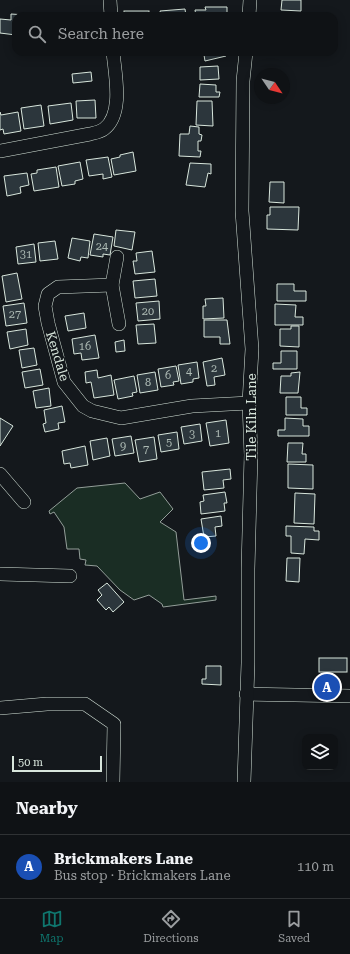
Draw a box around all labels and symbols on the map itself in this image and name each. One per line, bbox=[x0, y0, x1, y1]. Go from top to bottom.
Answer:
north arrow bbox=[254, 68, 290, 104]
house number: 24 bbox=[96, 240, 109, 253]
house number: 31 bbox=[20, 248, 32, 261]
house number: 20 bbox=[142, 305, 154, 318]
house number: 27 bbox=[9, 308, 21, 321]
street label: Kendale bbox=[43, 329, 72, 383]
house number: 16 bbox=[79, 340, 91, 353]
house number: 2 bbox=[211, 362, 217, 375]
house number: 4 bbox=[186, 365, 193, 378]
house number: 6 bbox=[165, 369, 171, 382]
street label: Tile Kiln Lane bbox=[244, 373, 259, 461]
house number: 8 bbox=[145, 376, 151, 389]
house number: 1 bbox=[215, 427, 221, 440]
house number: 3 bbox=[189, 428, 195, 441]
house number: 5 bbox=[166, 436, 172, 449]
house number: 9 bbox=[120, 440, 126, 453]
house number: 7 bbox=[143, 443, 149, 456]
your location bbox=[191, 533, 211, 553]
pin: A bbox=[314, 672, 340, 702]
scale bar bbox=[12, 754, 102, 773]

